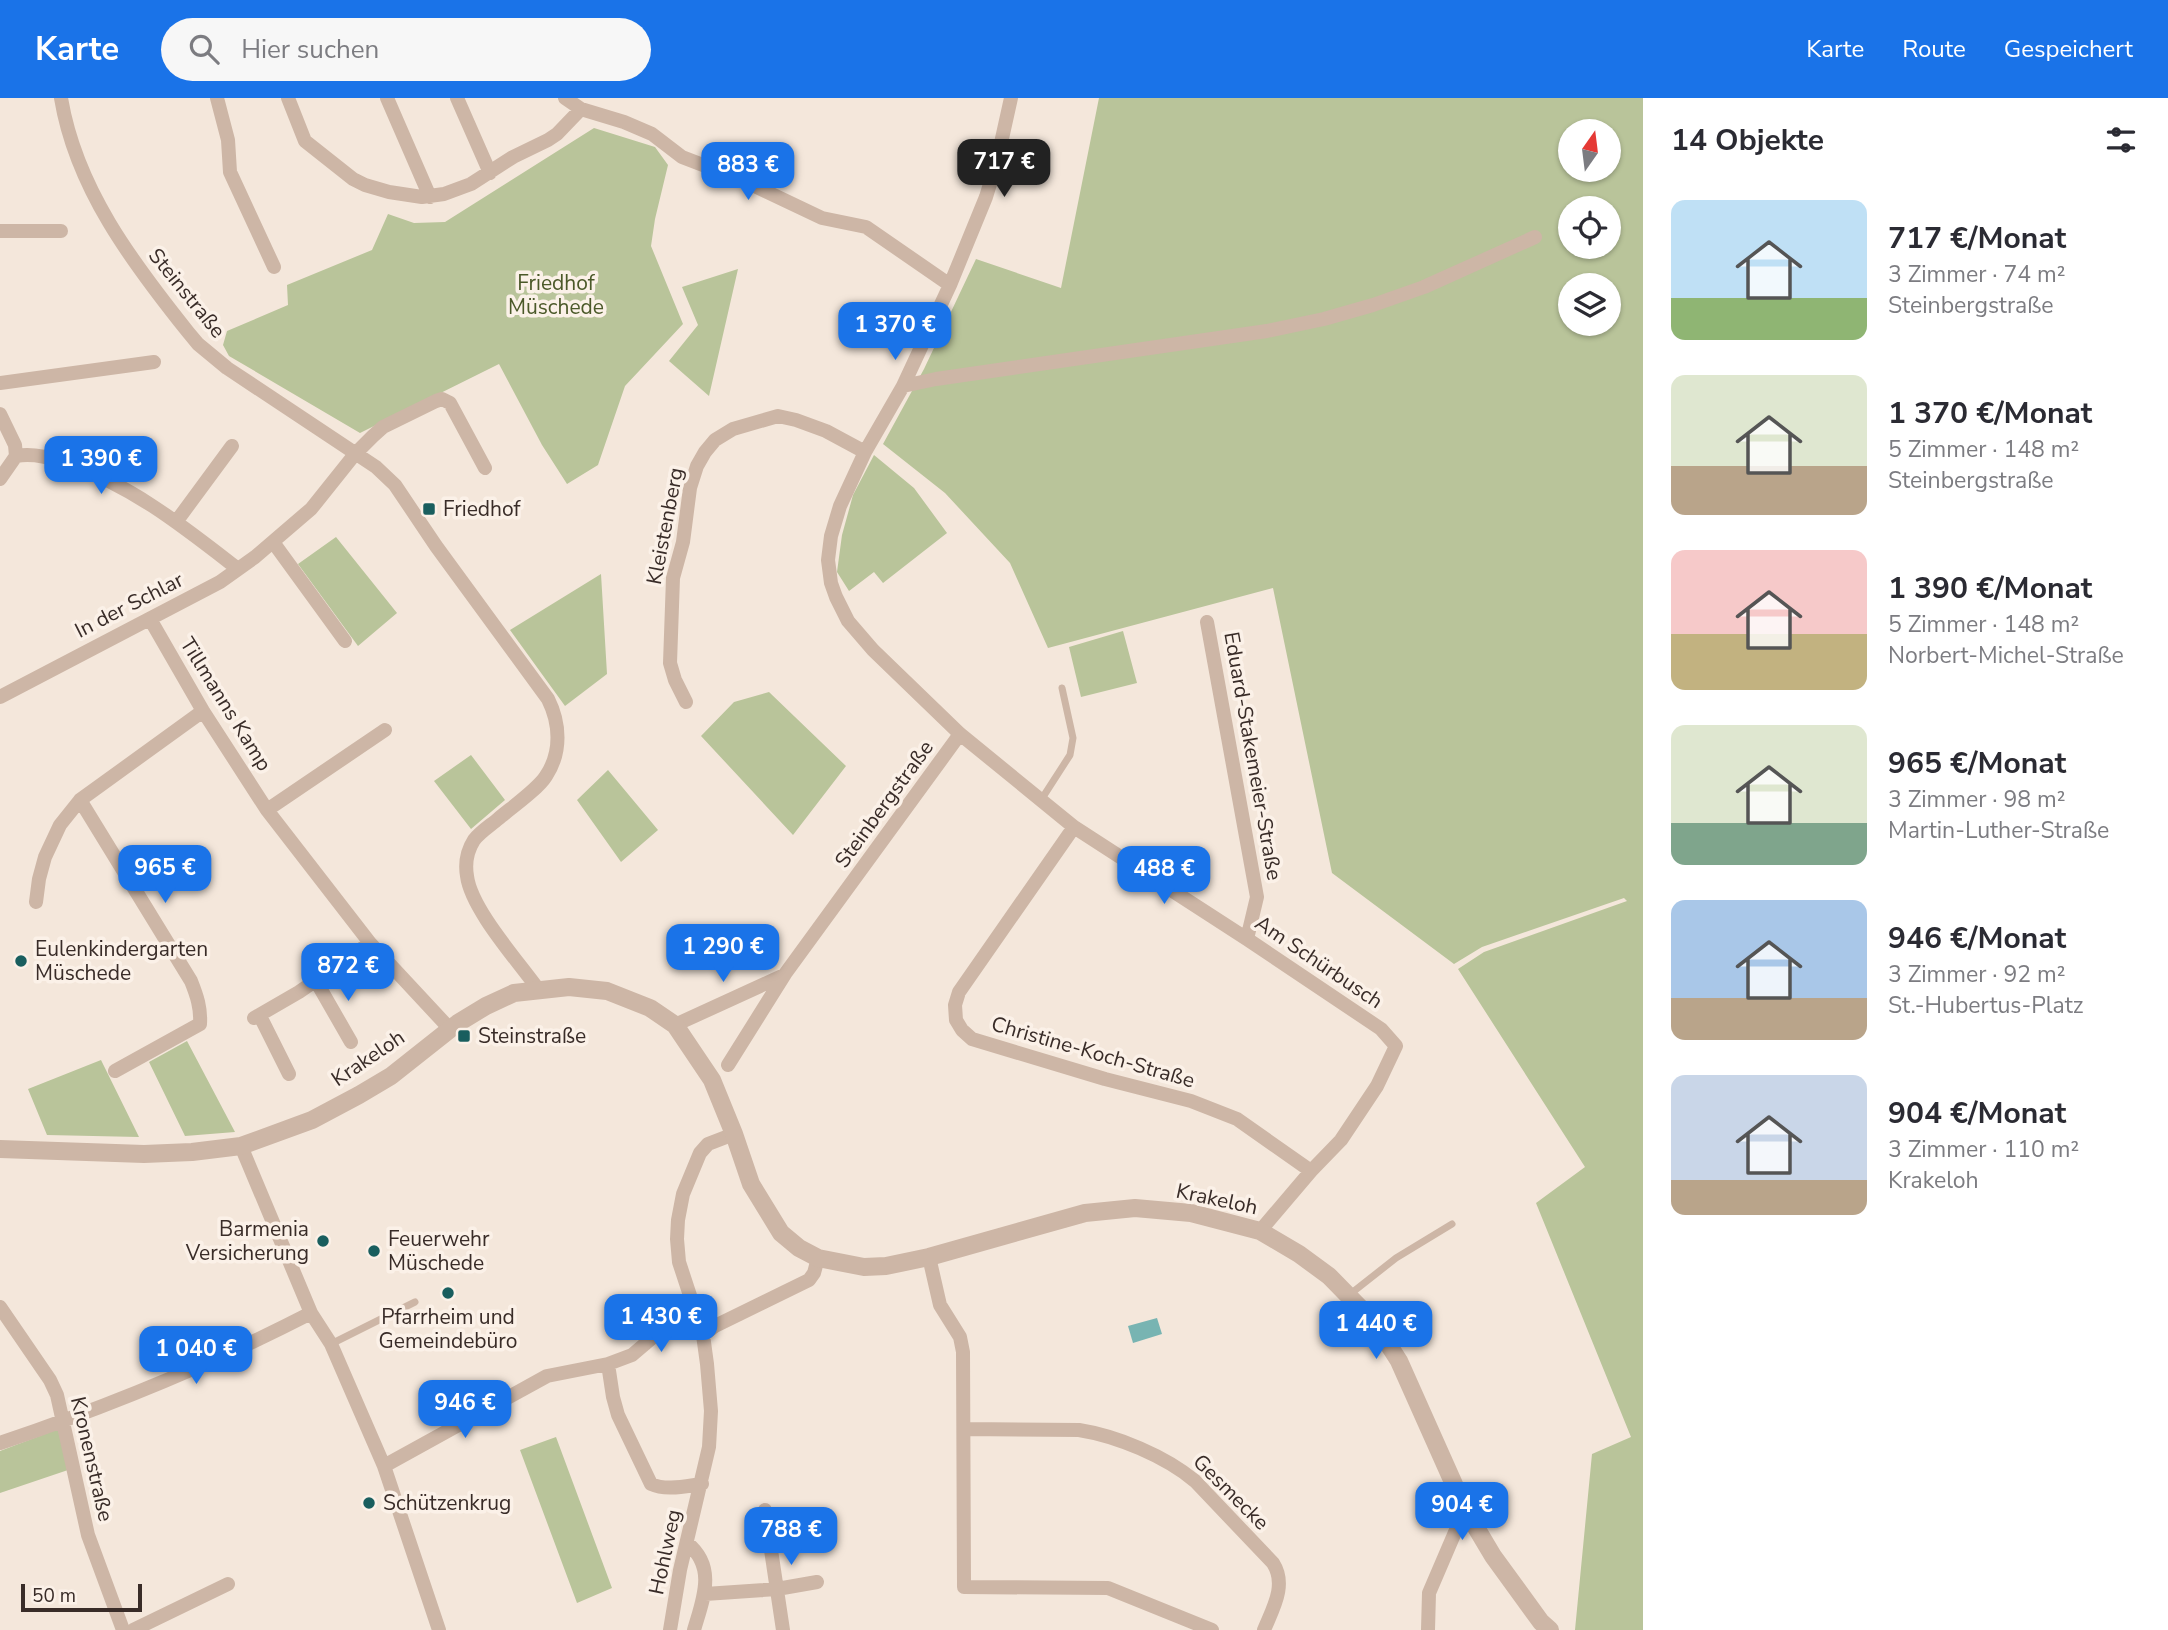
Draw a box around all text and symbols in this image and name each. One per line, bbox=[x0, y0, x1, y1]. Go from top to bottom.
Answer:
search box bbox=[161, 18, 651, 81]
text: Karte bbox=[35, 27, 119, 72]
icon: search bbox=[185, 30, 223, 68]
text: Hier suchen bbox=[241, 32, 379, 67]
text: Karte bbox=[1806, 33, 1864, 65]
text: Route bbox=[1902, 33, 1966, 65]
text: Gespeichert bbox=[2004, 33, 2133, 65]
north arrow bbox=[1558, 119, 1620, 182]
map controls bbox=[1558, 119, 1621, 336]
text: 14 Objekte bbox=[1671, 120, 1824, 161]
icon: filters bbox=[2102, 121, 2140, 159]
pin: 717 € bbox=[955, 140, 1053, 199]
pin: 883 € bbox=[699, 142, 797, 202]
text: 717 € bbox=[973, 146, 1035, 177]
text: 883 € bbox=[717, 149, 779, 180]
button: locate bbox=[1558, 196, 1621, 259]
text: 717 €/Monat bbox=[1888, 218, 2066, 259]
icon: home bbox=[1727, 228, 1811, 312]
street label: Steinstraße bbox=[142, 242, 232, 344]
text: 3 Zimmer · 74 m² bbox=[1888, 259, 2065, 290]
park label: Friedhof Müschede bbox=[508, 269, 604, 321]
button: layers bbox=[1558, 273, 1621, 336]
text: Steinbergstraße bbox=[1888, 290, 2054, 321]
pin: 1 370 € bbox=[830, 302, 960, 362]
text: 1 370 € bbox=[854, 309, 936, 340]
text: 1 370 €/Monat bbox=[1888, 393, 2092, 434]
icon: home bbox=[1727, 403, 1811, 487]
text: 5 Zimmer · 148 m² bbox=[1888, 434, 2079, 465]
pin: 1 390 € bbox=[36, 436, 166, 496]
text: 1 390 € bbox=[60, 443, 142, 474]
street label: Kleistenberg bbox=[640, 465, 690, 587]
text: Steinbergstraße bbox=[1888, 465, 2054, 496]
place label: Friedhof bbox=[443, 495, 522, 523]
marker: Friedhof bbox=[421, 501, 437, 517]
street label: In der Schlar bbox=[70, 565, 189, 644]
text: 1 390 €/Monat bbox=[1888, 568, 2092, 609]
icon: home bbox=[1727, 578, 1811, 662]
text: 5 Zimmer · 148 m² bbox=[1888, 609, 2079, 640]
street label: Eduard-Stakemeier-Straße bbox=[1217, 630, 1289, 882]
street label: Tillmanns Kamp bbox=[174, 632, 278, 776]
text: Norbert-Michel-Straße bbox=[1888, 640, 2124, 671]
street label: Steinbergstraße bbox=[828, 735, 940, 873]
text: 965 €/Monat bbox=[1888, 743, 2066, 784]
icon: home bbox=[1727, 753, 1811, 837]
text: 3 Zimmer · 98 m² bbox=[1888, 784, 2065, 815]
text: Martin-Luther-Straße bbox=[1888, 815, 2109, 846]
pin: 965 € bbox=[116, 846, 214, 905]
pin: 488 € bbox=[1115, 846, 1213, 906]
text: 965 € bbox=[134, 852, 196, 883]
text: 488 € bbox=[1133, 853, 1195, 884]
street label: Am Schürbusch bbox=[1250, 909, 1388, 1015]
text: 946 €/Monat bbox=[1888, 918, 2066, 959]
pin: 1 290 € bbox=[658, 924, 788, 984]
icon: home bbox=[1727, 928, 1811, 1012]
text: 1 290 € bbox=[682, 931, 764, 962]
place label: Eulenkindergarten Müschede bbox=[35, 935, 208, 987]
pin: 872 € bbox=[299, 944, 397, 1003]
text: 872 € bbox=[317, 950, 379, 981]
marker: Eulenkindergarten Müschede bbox=[13, 953, 29, 969]
text: 3 Zimmer · 92 m² bbox=[1888, 959, 2065, 990]
text: St.-Hubertus-Platz bbox=[1888, 990, 2083, 1021]
street label: Christine-Koch-Straße bbox=[988, 1010, 1198, 1094]
place label: Steinstraße bbox=[478, 1022, 586, 1050]
street label: Krakeloh bbox=[326, 1023, 410, 1093]
marker: Steinstraße bbox=[456, 1028, 472, 1044]
text: 904 €/Monat bbox=[1888, 1093, 2066, 1134]
icon: home bbox=[1727, 1103, 1811, 1187]
text: 3 Zimmer · 110 m² bbox=[1888, 1134, 2079, 1165]
text: Krakeloh bbox=[1888, 1165, 1979, 1196]
street label: Krakeloh bbox=[1174, 1177, 1260, 1221]
place label: Barmenia Versicherung bbox=[185, 1215, 309, 1267]
place label: Feuerwehr Müschede bbox=[388, 1225, 490, 1277]
marker: Barmenia Versicherung bbox=[315, 1233, 331, 1249]
marker: Feuerwehr Müschede bbox=[366, 1243, 382, 1259]
marker: Pfarrheim und Gemeindebüro bbox=[440, 1285, 456, 1301]
pin: 1 430 € bbox=[596, 1294, 726, 1354]
text: 1 430 € bbox=[620, 1301, 702, 1332]
pin: 1 440 € bbox=[1311, 1302, 1441, 1361]
place label: Pfarrheim und Gemeindebüro bbox=[379, 1303, 517, 1355]
text: 1 440 € bbox=[1335, 1308, 1417, 1339]
pin: 1 040 € bbox=[131, 1326, 261, 1386]
text: 1 040 € bbox=[155, 1333, 237, 1364]
pin: 946 € bbox=[416, 1380, 514, 1440]
text: 946 € bbox=[434, 1387, 496, 1418]
street label: Kronenstraße bbox=[64, 1394, 120, 1524]
street label: Gesmecke bbox=[1187, 1448, 1275, 1536]
pin: 904 € bbox=[1413, 1482, 1511, 1542]
place label: Schützenkrug bbox=[383, 1489, 511, 1517]
text: 904 € bbox=[1431, 1489, 1493, 1520]
marker: Schützenkrug bbox=[361, 1495, 377, 1511]
street label: Hohlweg bbox=[642, 1507, 688, 1597]
pin: 788 € bbox=[742, 1508, 840, 1567]
text: 788 € bbox=[760, 1514, 822, 1545]
scale bar bbox=[21, 1581, 142, 1613]
text: 50 m bbox=[32, 1583, 76, 1609]

